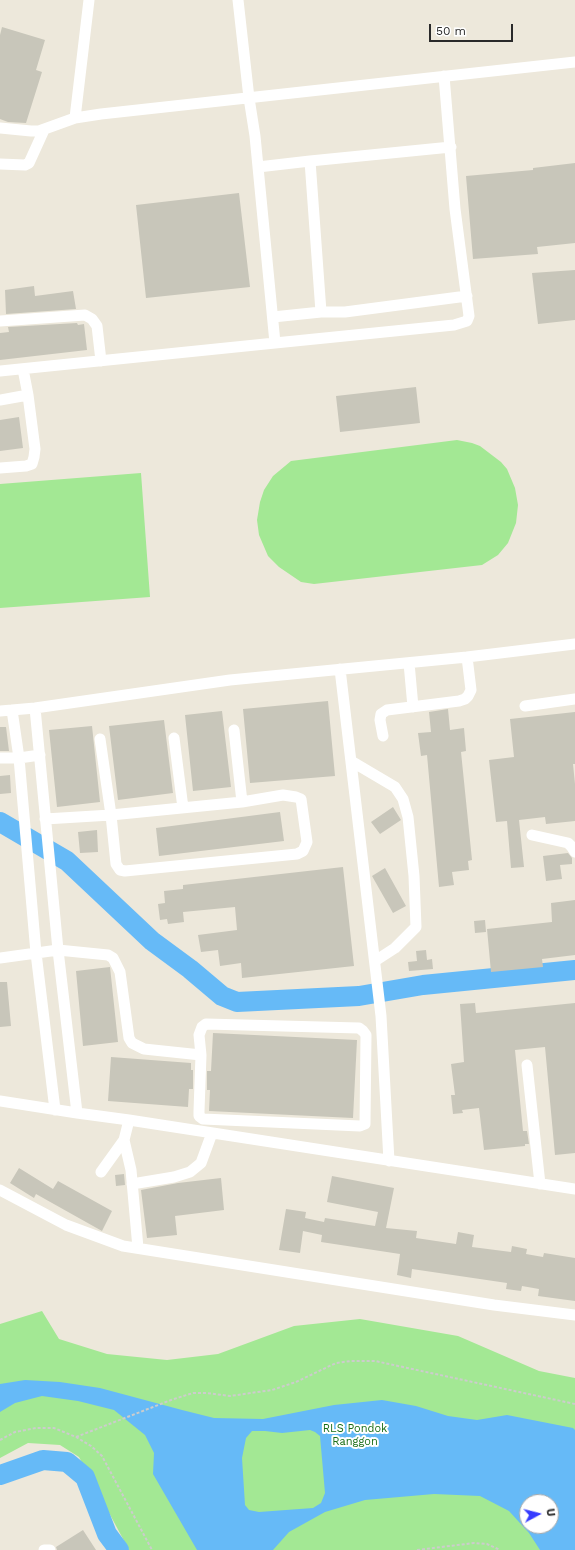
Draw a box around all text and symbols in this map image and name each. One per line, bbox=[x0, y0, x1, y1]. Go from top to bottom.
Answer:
scale bar bbox=[431, 16, 515, 42]
text: 50 m bbox=[436, 24, 466, 38]
park label: RLS Pondok Ranggon bbox=[323, 1422, 387, 1448]
north arrow bbox=[519, 1494, 559, 1534]
text: U bbox=[543, 1508, 557, 1517]

